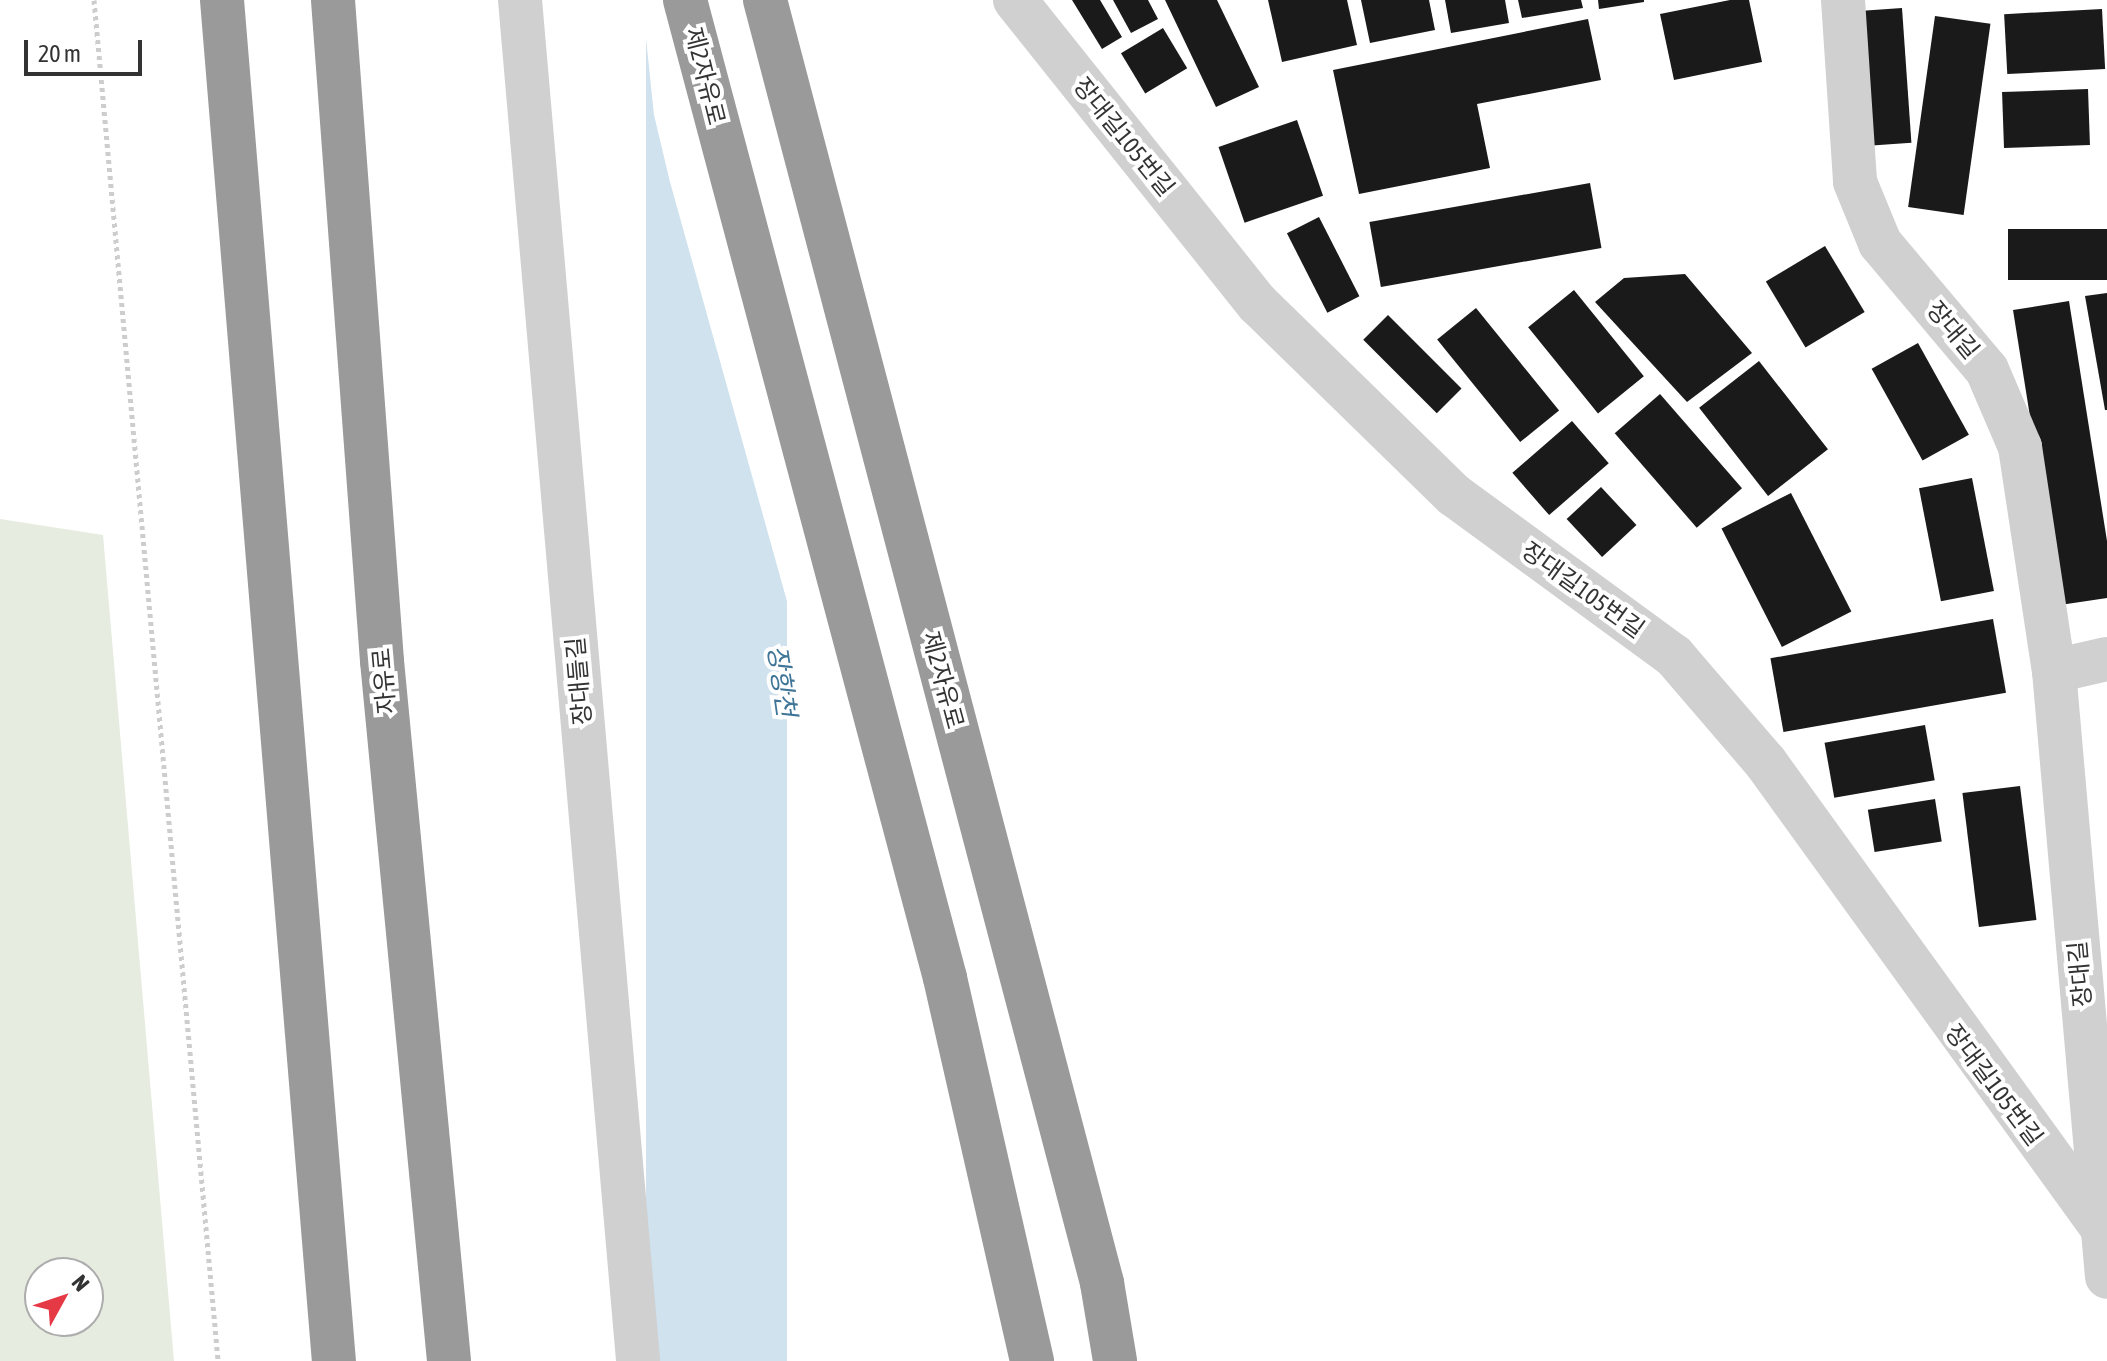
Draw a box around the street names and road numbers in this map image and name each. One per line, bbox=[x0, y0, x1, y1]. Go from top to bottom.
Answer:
street label: 제2자유로 bbox=[679, 24, 731, 128]
street label: 장대길105번길 bbox=[1067, 72, 1181, 202]
street label: 장대길 bbox=[1921, 295, 1985, 365]
street label: 장대길105번길 bbox=[1516, 536, 1650, 644]
street label: 제2자유로 bbox=[916, 628, 970, 732]
street label: 장대들길 bbox=[561, 636, 597, 726]
street label: 자유로 bbox=[367, 647, 401, 715]
street label: 장대길 bbox=[2063, 940, 2097, 1008]
street label: 장대길105번길 bbox=[1939, 1019, 2049, 1151]

